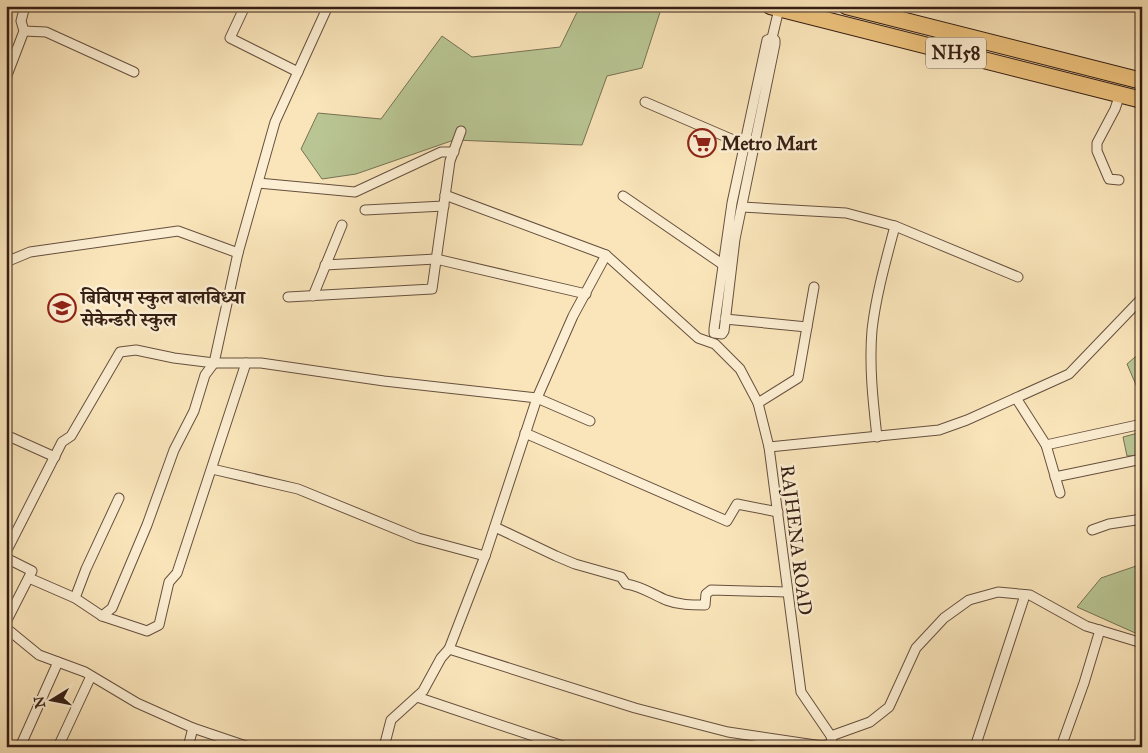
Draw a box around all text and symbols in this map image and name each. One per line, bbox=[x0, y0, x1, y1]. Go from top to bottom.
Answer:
road number: NH58 bbox=[926, 38, 986, 68]
supermarket icon: Metro Mart bbox=[687, 128, 717, 158]
place label: Metro Mart bbox=[721, 132, 818, 155]
place label: बिबिएम स्कुल बालबिध्या सेकेन्डरी स्कुल bbox=[79, 286, 247, 332]
school or university icon: बिबिएम स्कुल बालबिध्या सेकेन्डरी स्कुल bbox=[47, 293, 77, 323]
street label: RAJHENA ROAD bbox=[775, 464, 817, 617]
north arrow bbox=[28, 676, 78, 726]
text: N bbox=[30, 695, 49, 709]

